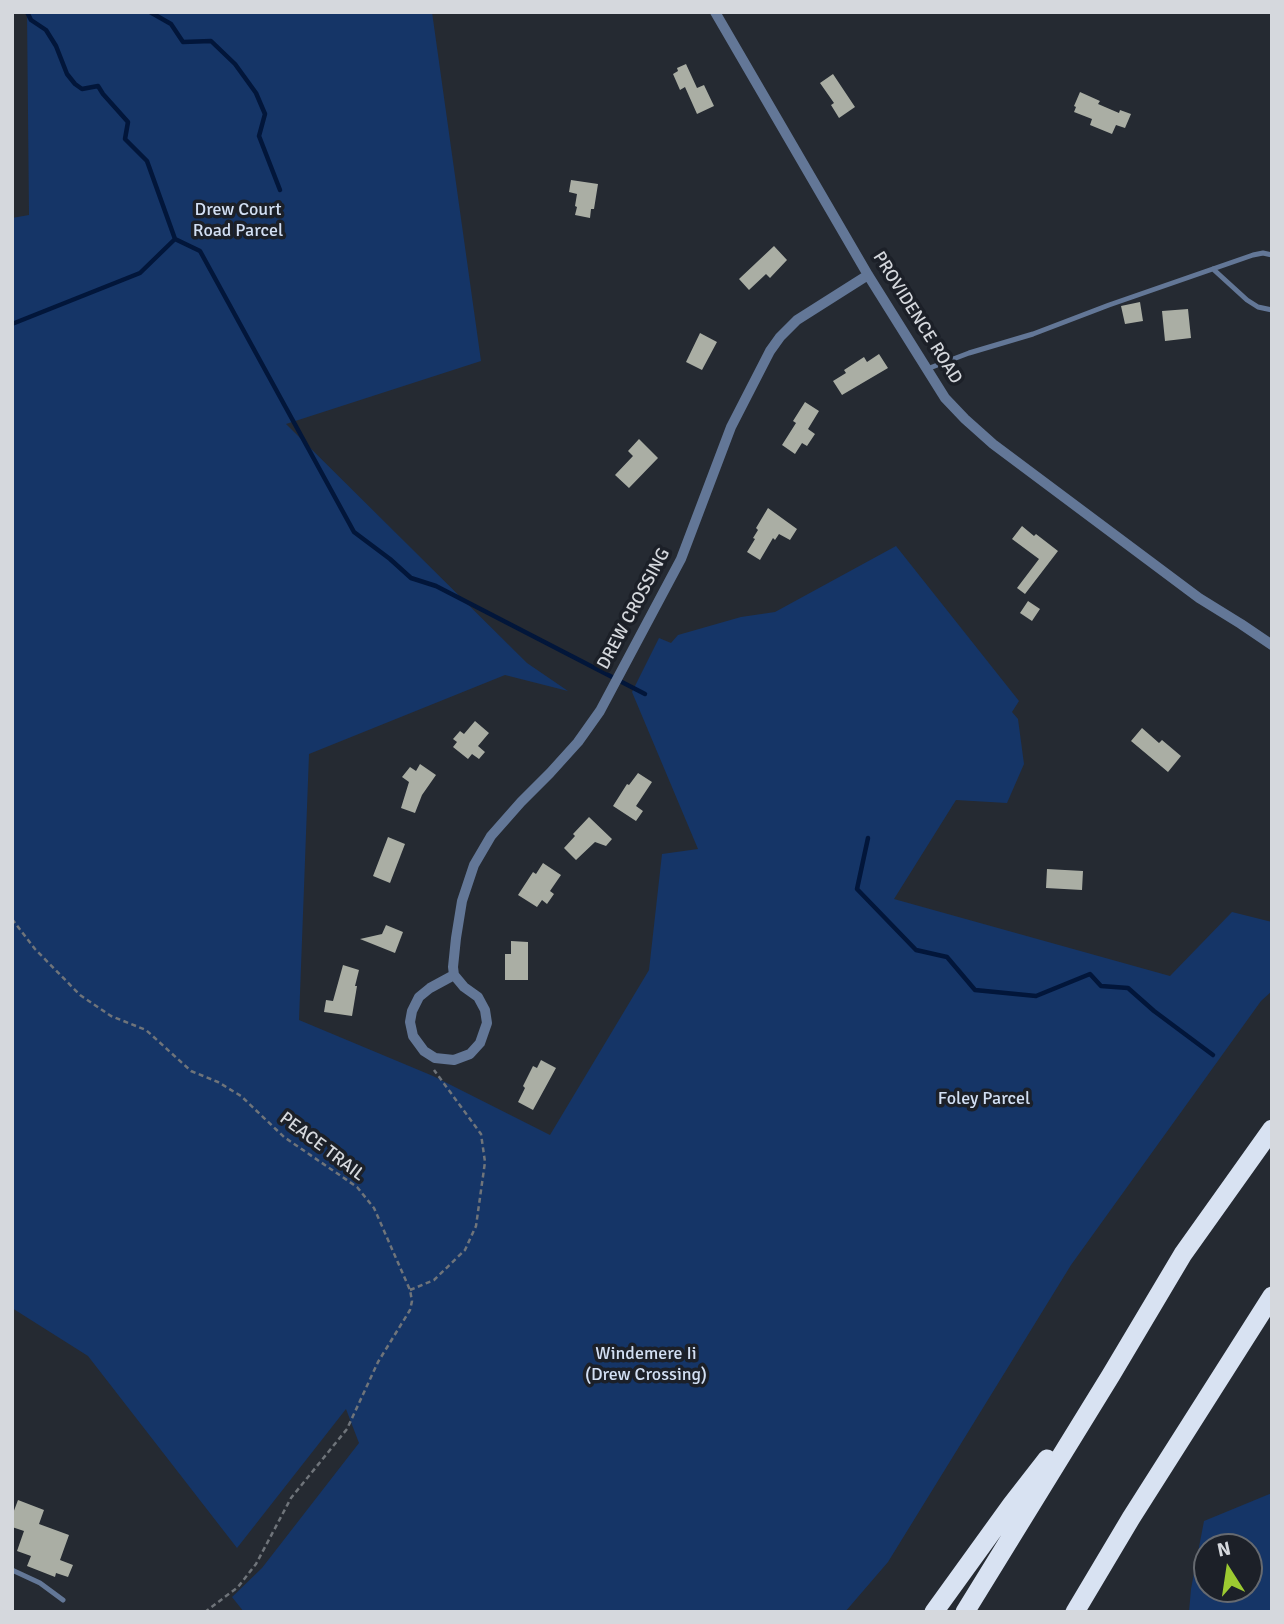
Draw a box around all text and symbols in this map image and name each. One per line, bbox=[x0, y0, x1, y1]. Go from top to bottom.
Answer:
park label: Drew Court Road Parcel bbox=[193, 199, 283, 242]
street label: PROVIDENCE ROAD bbox=[868, 248, 966, 388]
street label: DREW CROSSING bbox=[593, 545, 675, 673]
park label: Foley Parcel bbox=[938, 1088, 1030, 1110]
street label: PEACE TRAIL bbox=[275, 1108, 369, 1186]
park label: Windemere Ii (Drew Crossing) bbox=[585, 1343, 707, 1386]
north arrow bbox=[1193, 1533, 1263, 1603]
text: N bbox=[1215, 1536, 1233, 1563]

